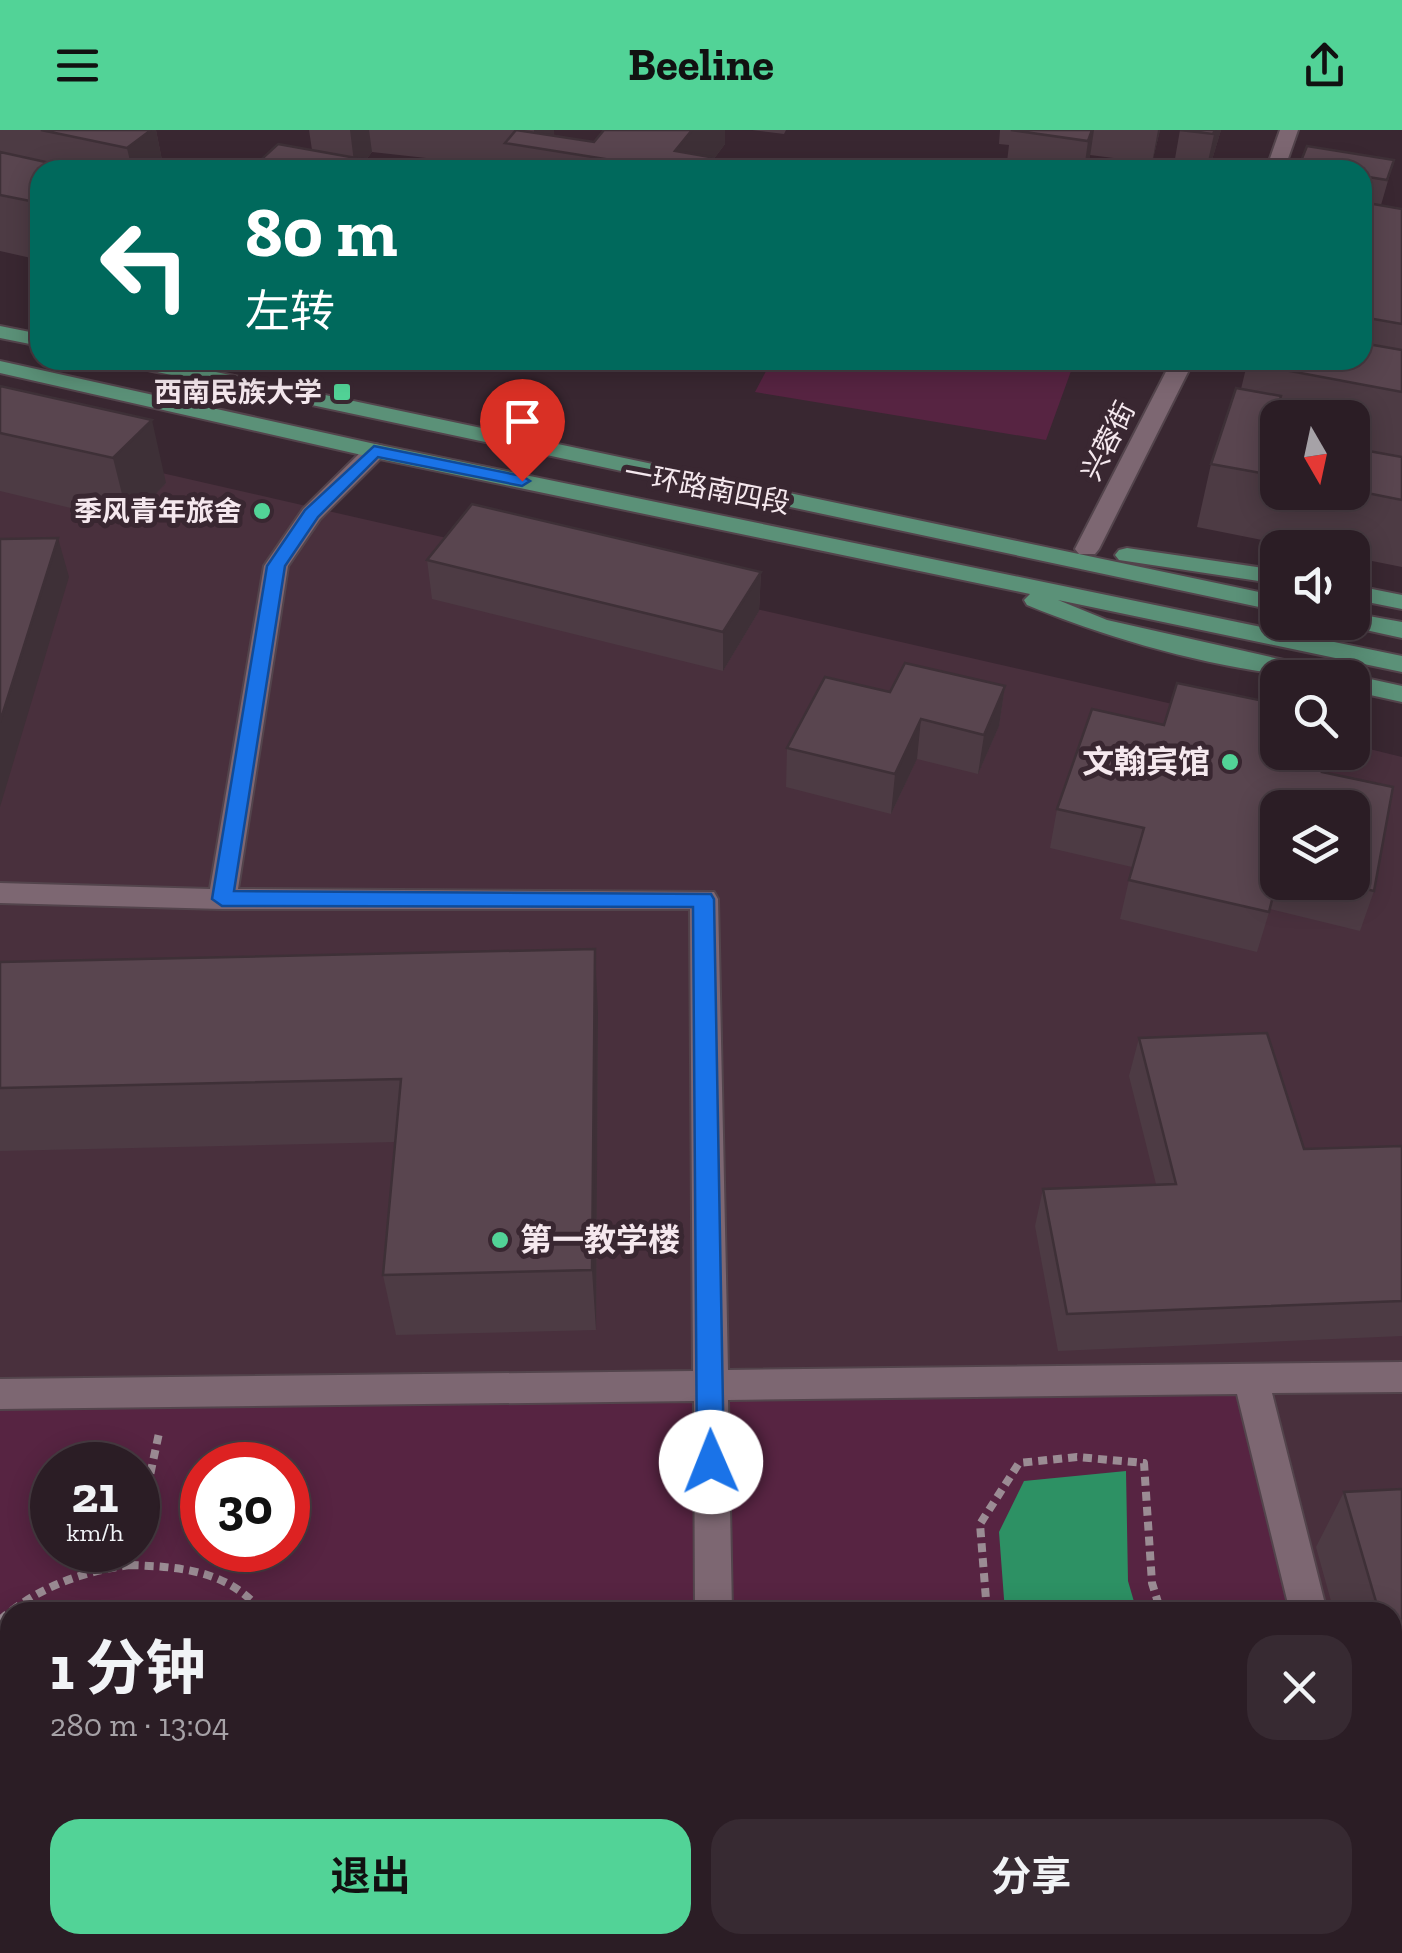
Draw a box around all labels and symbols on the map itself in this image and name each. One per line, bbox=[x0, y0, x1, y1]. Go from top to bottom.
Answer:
place label: 西南民族大学 bbox=[154, 376, 322, 409]
pin bbox=[480, 379, 565, 482]
marker: 西南民族大学 bbox=[331, 381, 353, 403]
street label: 兴蓉街 bbox=[1074, 396, 1142, 486]
north arrow bbox=[1260, 400, 1370, 510]
street label: 一环路南四段 bbox=[621, 456, 793, 520]
place label: 季风青年旅舍 bbox=[74, 495, 242, 528]
marker: 季风青年旅舍 bbox=[251, 500, 273, 522]
place label: 文翰宾馆 bbox=[1082, 743, 1210, 781]
marker: 文翰宾馆 bbox=[1219, 751, 1241, 773]
place label: 第一教学楼 bbox=[520, 1221, 680, 1259]
marker: 第一教学楼 bbox=[489, 1229, 511, 1251]
position arrow bbox=[659, 1410, 763, 1514]
speed limit sign: 30 bbox=[180, 1442, 310, 1572]

